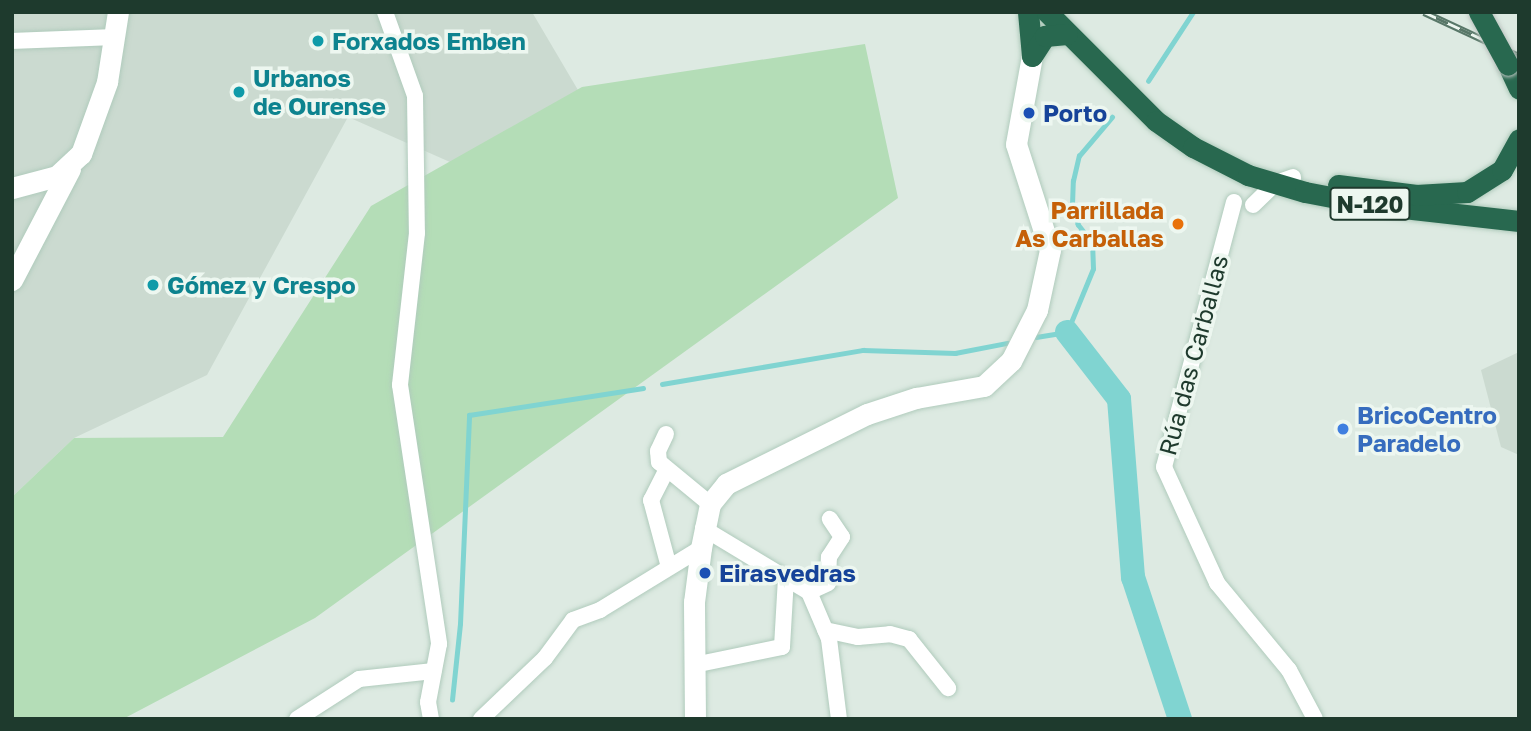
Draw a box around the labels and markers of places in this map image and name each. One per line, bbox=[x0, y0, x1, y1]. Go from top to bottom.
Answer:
place label: Forxados Emben bbox=[332, 27, 526, 55]
marker: Forxados Emben bbox=[310, 33, 326, 49]
place label: Urbanos de Ourense bbox=[253, 64, 386, 120]
marker: Urbanos de Ourense bbox=[231, 84, 247, 100]
place label: Porto bbox=[1043, 99, 1107, 127]
marker: Porto bbox=[1021, 105, 1037, 121]
place label: Parrillada As Carballas bbox=[1015, 196, 1164, 252]
marker: Parrillada As Carballas bbox=[1170, 216, 1186, 232]
place label: Gómez y Crespo bbox=[167, 271, 356, 299]
marker: Gómez y Crespo bbox=[145, 277, 161, 293]
place label: BricoCentro Paradelo bbox=[1357, 401, 1497, 457]
marker: BricoCentro Paradelo bbox=[1335, 421, 1351, 437]
place label: Eirasvedras bbox=[719, 559, 856, 587]
marker: Eirasvedras bbox=[697, 565, 713, 581]

